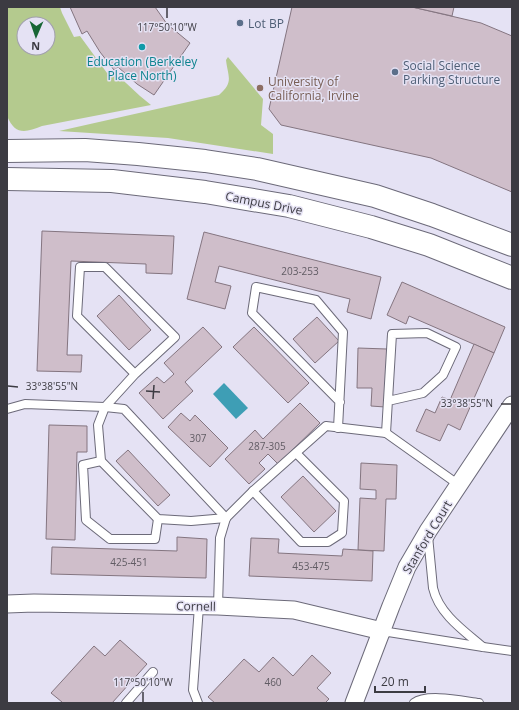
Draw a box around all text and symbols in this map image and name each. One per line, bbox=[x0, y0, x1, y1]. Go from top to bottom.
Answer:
place label: Lot BP bbox=[248, 15, 284, 32]
north arrow bbox=[16, 16, 56, 56]
marker: Lot BP bbox=[235, 18, 245, 28]
text: 117°50'10"W bbox=[137, 20, 198, 34]
text: N bbox=[31, 39, 40, 54]
marker: Education (Berkeley Place North) bbox=[137, 42, 147, 52]
place label: Education (Berkeley Place North) bbox=[87, 53, 198, 84]
place label: Social Science Parking Structure bbox=[403, 57, 501, 88]
marker: Social Science Parking Structure bbox=[390, 67, 400, 77]
place label: University of California, Irvine bbox=[268, 73, 359, 104]
marker: University of California, Irvine bbox=[255, 83, 265, 93]
street label: Campus Drive bbox=[224, 187, 304, 219]
house number: 203-253 bbox=[281, 264, 319, 278]
text: 33°38'55"N bbox=[26, 379, 78, 393]
text: 33°38'55"N bbox=[441, 396, 493, 410]
house number: 307 bbox=[189, 431, 207, 445]
house number: 287-305 bbox=[248, 439, 286, 453]
street label: Stanford Court bbox=[398, 497, 456, 577]
house number: 425-451 bbox=[110, 555, 148, 569]
house number: 453-475 bbox=[292, 559, 330, 573]
street label: Cornell bbox=[176, 597, 216, 615]
scale bar bbox=[375, 668, 425, 694]
text: 20 m bbox=[381, 673, 409, 690]
text: 117°50'10"W bbox=[113, 675, 174, 689]
house number: 460 bbox=[264, 675, 282, 689]

